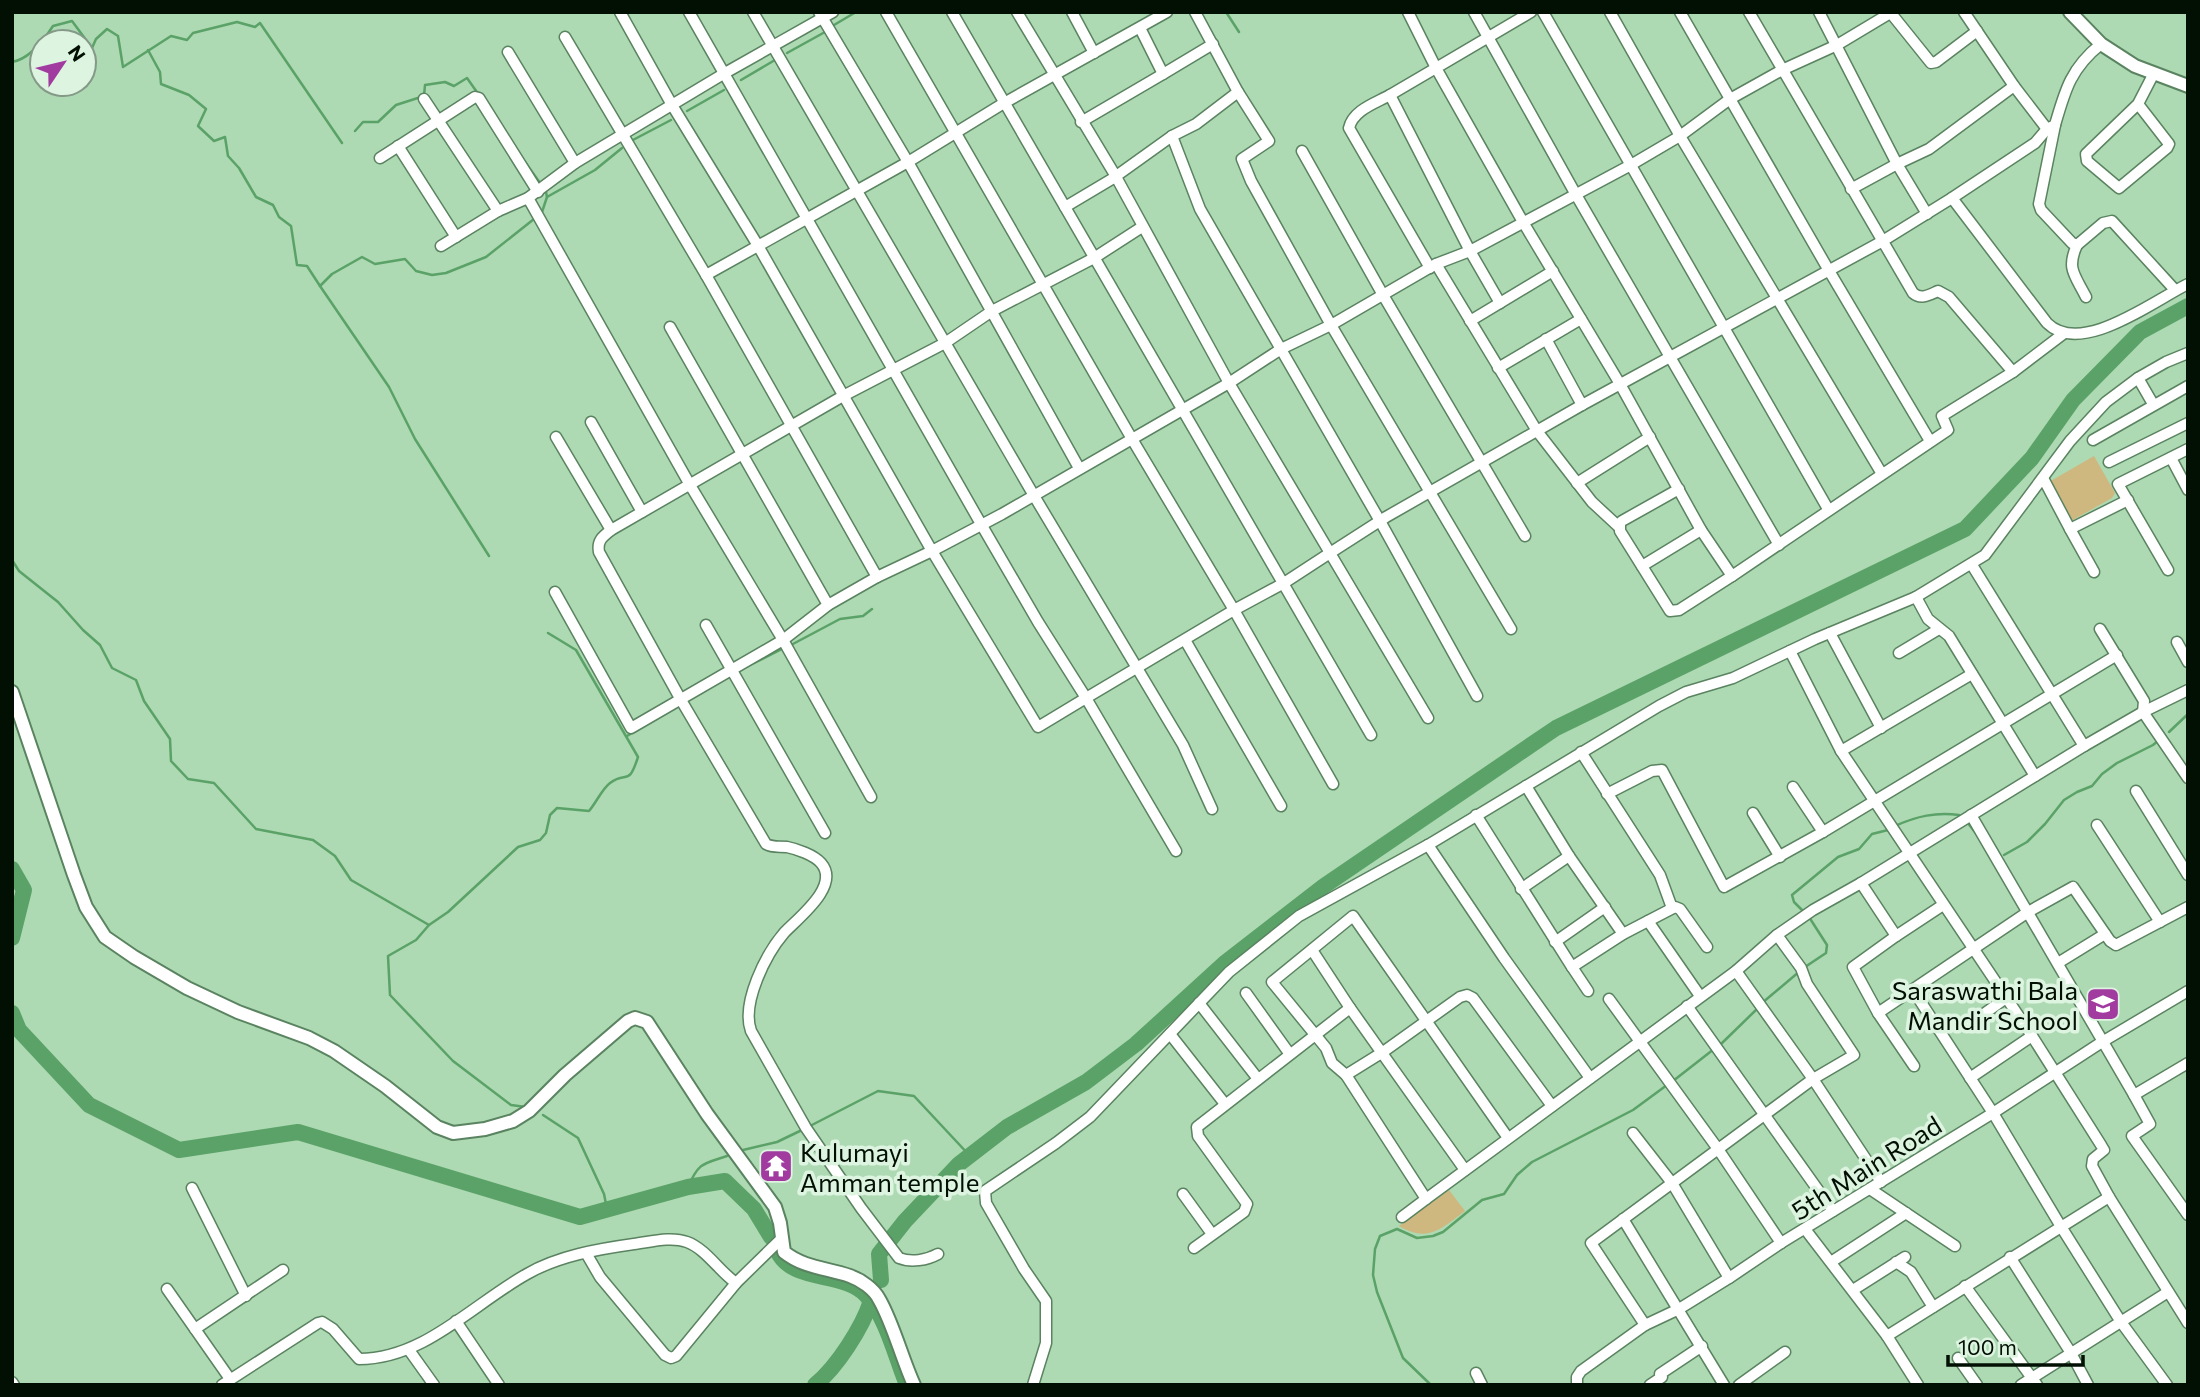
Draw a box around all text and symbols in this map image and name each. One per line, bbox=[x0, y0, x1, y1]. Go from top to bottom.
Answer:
north arrow bbox=[28, 28, 98, 98]
text: N bbox=[64, 41, 91, 65]
place label: Saraswathi Bala Mandir School bbox=[1892, 974, 2078, 1035]
school or university icon: Saraswathi Bala Mandir School bbox=[2084, 985, 2122, 1023]
street label: 5th Main Road bbox=[1785, 1109, 1947, 1225]
place label: Kulumayi Amman temple bbox=[800, 1136, 979, 1197]
temple icon: Kulumayi Amman temple bbox=[757, 1147, 795, 1185]
scale bar bbox=[1948, 1324, 2083, 1368]
text: 100 m bbox=[1958, 1334, 2017, 1359]

